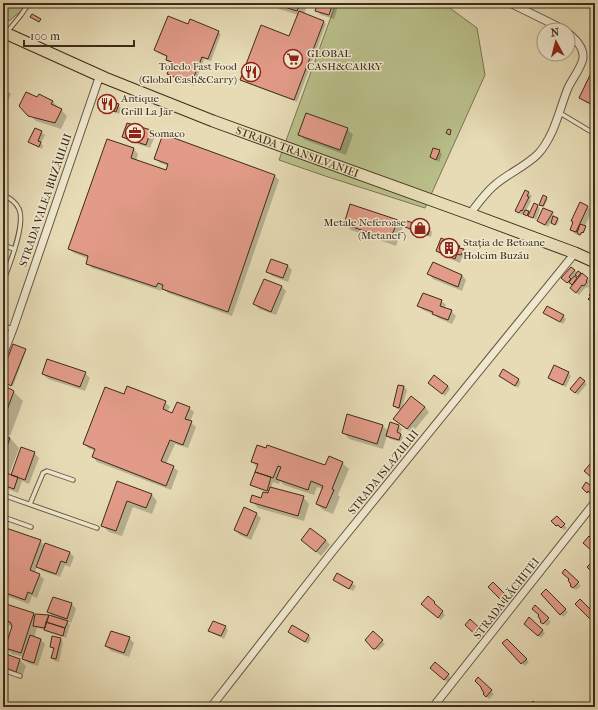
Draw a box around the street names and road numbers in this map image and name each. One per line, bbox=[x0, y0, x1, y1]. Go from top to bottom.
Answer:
street label: STRADA TRANSILVANIEI bbox=[234, 124, 361, 180]
street label: STRADA VALEA BUZĂULUI bbox=[17, 131, 75, 269]
street label: STRADA ISLAZULUI bbox=[345, 427, 422, 517]
street label: STRADA RĂCHITEI bbox=[471, 555, 543, 642]

